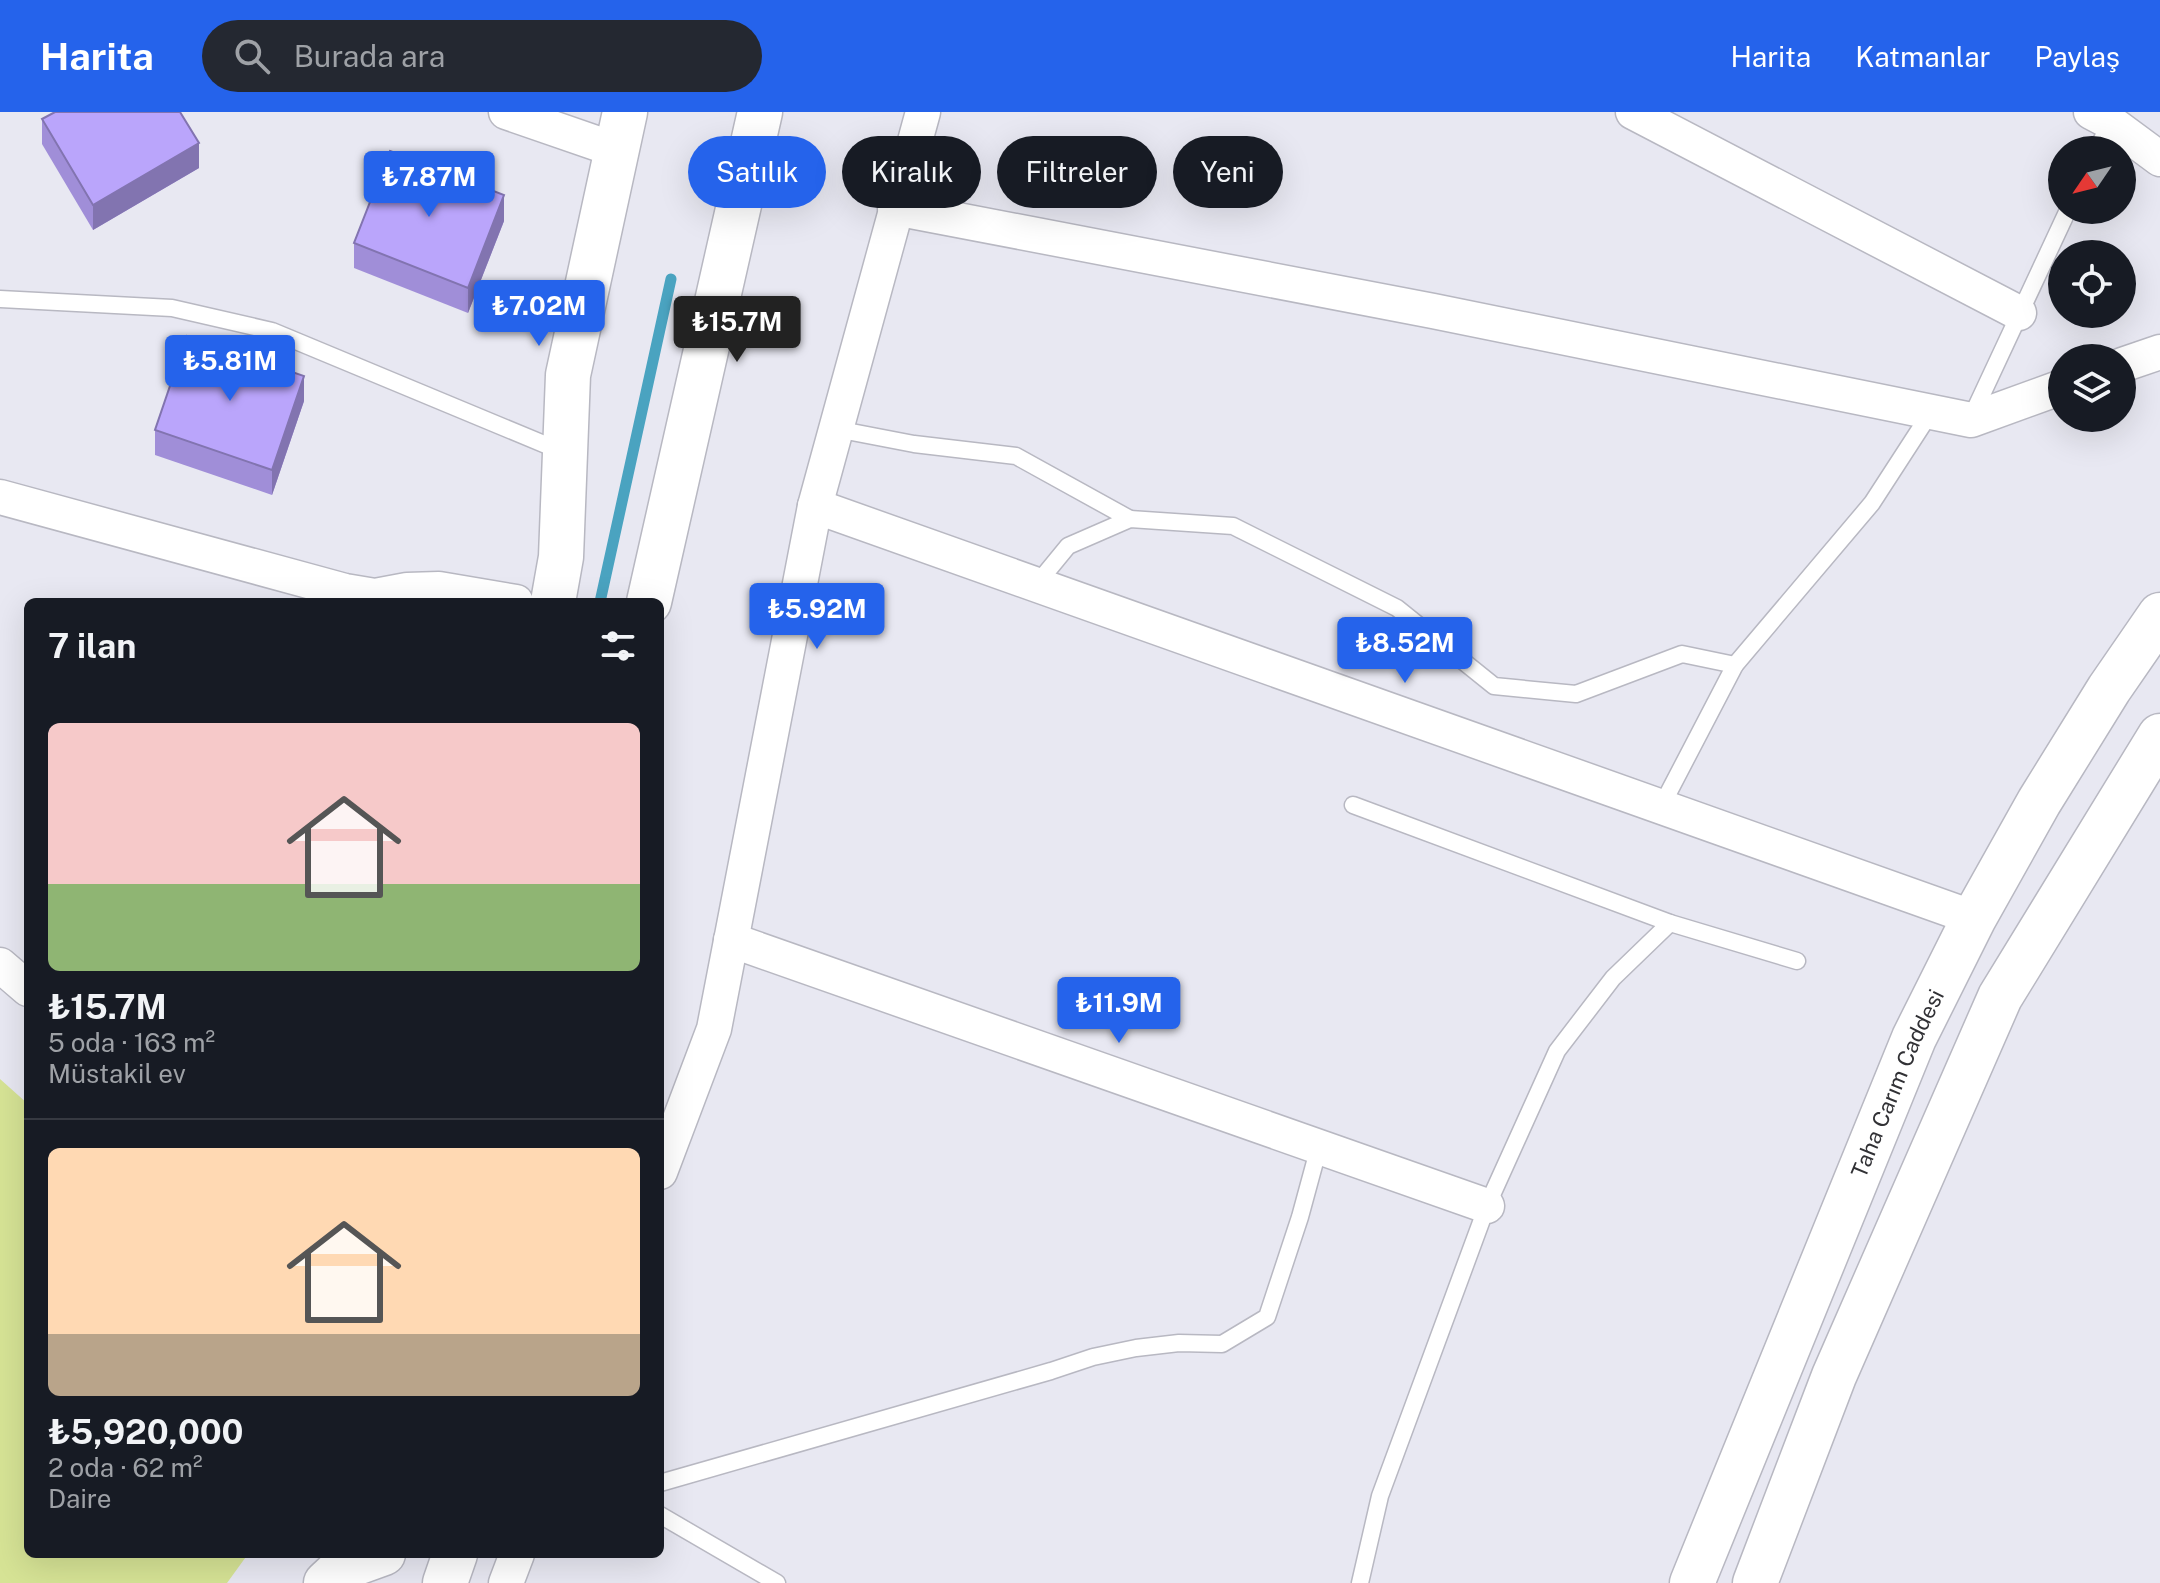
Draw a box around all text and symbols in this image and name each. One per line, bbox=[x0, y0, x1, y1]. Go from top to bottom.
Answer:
search box bbox=[202, 20, 762, 92]
text: Harita bbox=[40, 34, 154, 79]
icon: search bbox=[230, 34, 274, 78]
text: Burada ara bbox=[294, 38, 445, 74]
text: Harita bbox=[1730, 40, 1811, 73]
text: Katmanlar bbox=[1855, 40, 1991, 73]
text: Paylaş bbox=[2035, 40, 2120, 73]
chip: Satılık bbox=[688, 136, 826, 208]
chip: Kiralık bbox=[842, 136, 981, 208]
chip: Filtreler bbox=[997, 136, 1157, 208]
chip: Yeni bbox=[1173, 136, 1283, 208]
north arrow bbox=[2048, 136, 2136, 224]
map controls bbox=[2048, 136, 2136, 432]
pin: ₺7.87M bbox=[364, 151, 494, 219]
text: ₺7.87M bbox=[382, 161, 476, 192]
button: locate bbox=[2048, 240, 2136, 328]
pin: ₺7.02M bbox=[474, 280, 604, 348]
text: ₺7.02M bbox=[492, 290, 586, 321]
pin: ₺15.7M bbox=[672, 296, 802, 364]
text: ₺15.7M bbox=[692, 306, 782, 337]
pin: ₺5.81M bbox=[165, 335, 295, 403]
button: layers bbox=[2048, 344, 2136, 432]
text: ₺5.81M bbox=[183, 345, 277, 376]
pin: ₺5.92M bbox=[752, 583, 882, 651]
text: ₺5.92M bbox=[767, 593, 867, 624]
pin: ₺8.52M bbox=[1340, 617, 1470, 685]
icon: filters bbox=[596, 624, 640, 668]
text: 7 ilan bbox=[48, 626, 137, 666]
text: ₺8.52M bbox=[1355, 627, 1455, 658]
icon: home bbox=[272, 775, 416, 919]
pin: ₺11.9M bbox=[1054, 977, 1184, 1045]
street label: Taha Carım Caddesi bbox=[1846, 985, 1949, 1181]
text: ₺15.7M bbox=[48, 987, 167, 1027]
text: ₺11.9M bbox=[1075, 987, 1163, 1018]
text: 5 oda · 163 m² bbox=[48, 1027, 215, 1058]
text: Müstakil ev bbox=[48, 1058, 186, 1089]
icon: home bbox=[272, 1200, 416, 1344]
text: ₺5,920,000 bbox=[48, 1412, 244, 1452]
text: 2 oda · 62 m² bbox=[48, 1452, 203, 1483]
text: Daire bbox=[48, 1483, 112, 1514]

